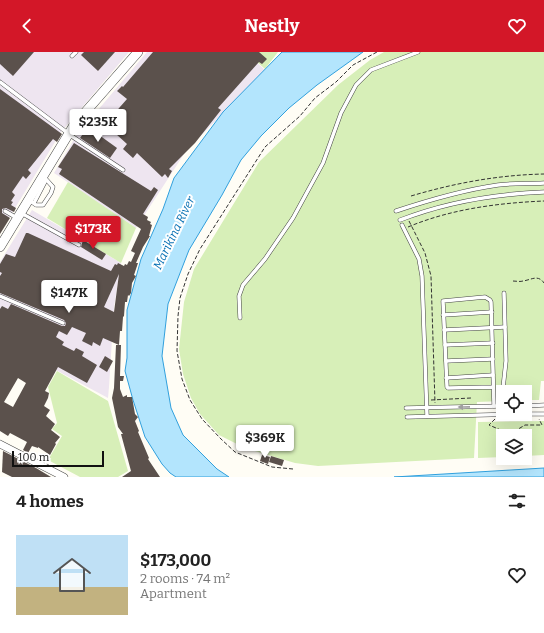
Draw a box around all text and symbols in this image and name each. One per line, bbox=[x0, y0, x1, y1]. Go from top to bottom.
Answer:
icon: back bbox=[16, 15, 38, 37]
text: Nestly bbox=[245, 15, 299, 37]
icon: heart bbox=[506, 15, 528, 37]
pin: $235K bbox=[70, 109, 126, 143]
text: $235K bbox=[78, 114, 118, 129]
water label: Marikina River bbox=[150, 193, 198, 272]
pin: $173K bbox=[65, 216, 121, 250]
text: $173K bbox=[75, 221, 111, 236]
pin: $147K bbox=[41, 280, 97, 314]
text: $147K bbox=[50, 285, 88, 300]
map controls bbox=[496, 385, 532, 465]
button: locate bbox=[496, 385, 532, 421]
one-way arrow bbox=[457, 404, 470, 410]
pin: $369K bbox=[237, 425, 293, 459]
button: layers bbox=[496, 429, 532, 465]
text: $369K bbox=[245, 430, 285, 445]
scale bar bbox=[12, 449, 104, 468]
text: 100 m bbox=[18, 451, 49, 464]
icon: filters bbox=[506, 490, 528, 512]
text: 4 homes bbox=[16, 491, 84, 512]
text: $173,000 bbox=[140, 550, 211, 571]
icon: home bbox=[48, 551, 96, 599]
icon: heart bbox=[506, 564, 528, 586]
text: 2 rooms · 74 m² bbox=[140, 571, 230, 586]
text: Apartment bbox=[140, 586, 207, 601]

